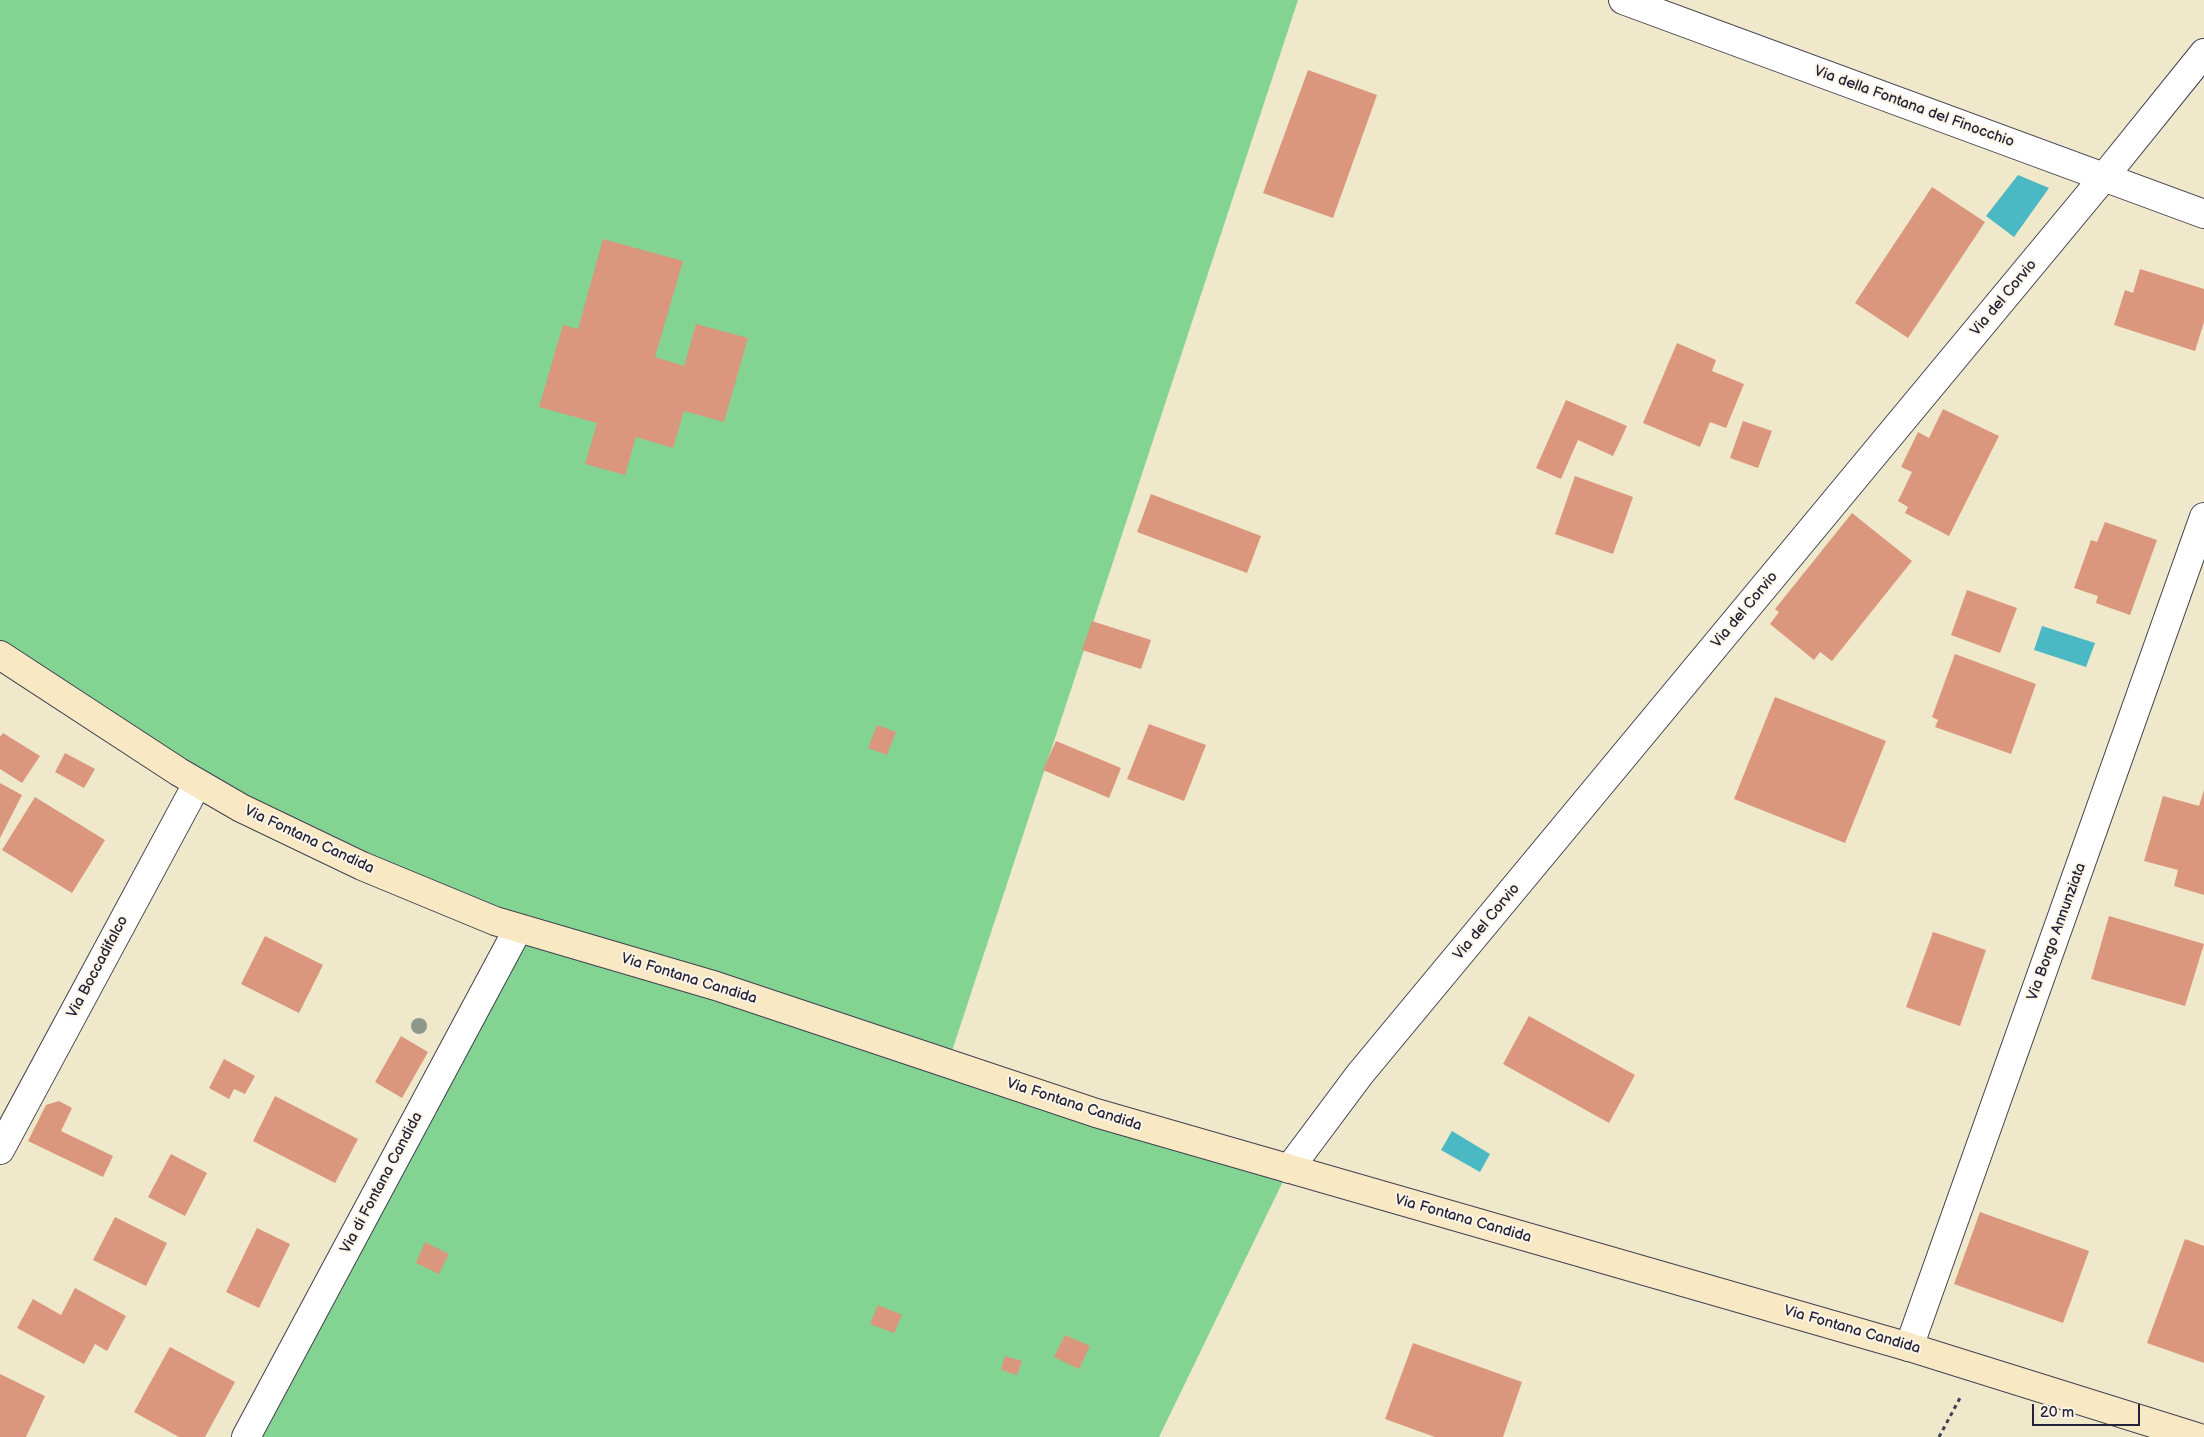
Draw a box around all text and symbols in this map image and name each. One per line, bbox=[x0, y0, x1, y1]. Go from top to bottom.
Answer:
street label: Via della Fontana del Finocchio bbox=[1811, 62, 2017, 152]
street label: Via del Corvio bbox=[1967, 256, 2041, 340]
street label: Via del Corvio bbox=[1708, 568, 1782, 652]
street label: Via Fontana Candida bbox=[241, 802, 377, 878]
street label: Via Borgo Annunziata bbox=[2024, 861, 2090, 1003]
street label: Via del Corvio bbox=[1450, 880, 1524, 964]
street label: Via Boccadifalco bbox=[64, 913, 132, 1021]
street label: Via Fontana Candida bbox=[619, 950, 759, 1008]
street label: Via Fontana Candida bbox=[1004, 1075, 1144, 1135]
street label: Via di Fontana Candida bbox=[337, 1109, 427, 1257]
street label: Via Fontana Candida bbox=[1393, 1191, 1533, 1247]
street label: Via Fontana Candida bbox=[1782, 1302, 1922, 1358]
scale bar bbox=[2034, 1394, 2142, 1426]
text: 20 m bbox=[2040, 1403, 2074, 1422]

